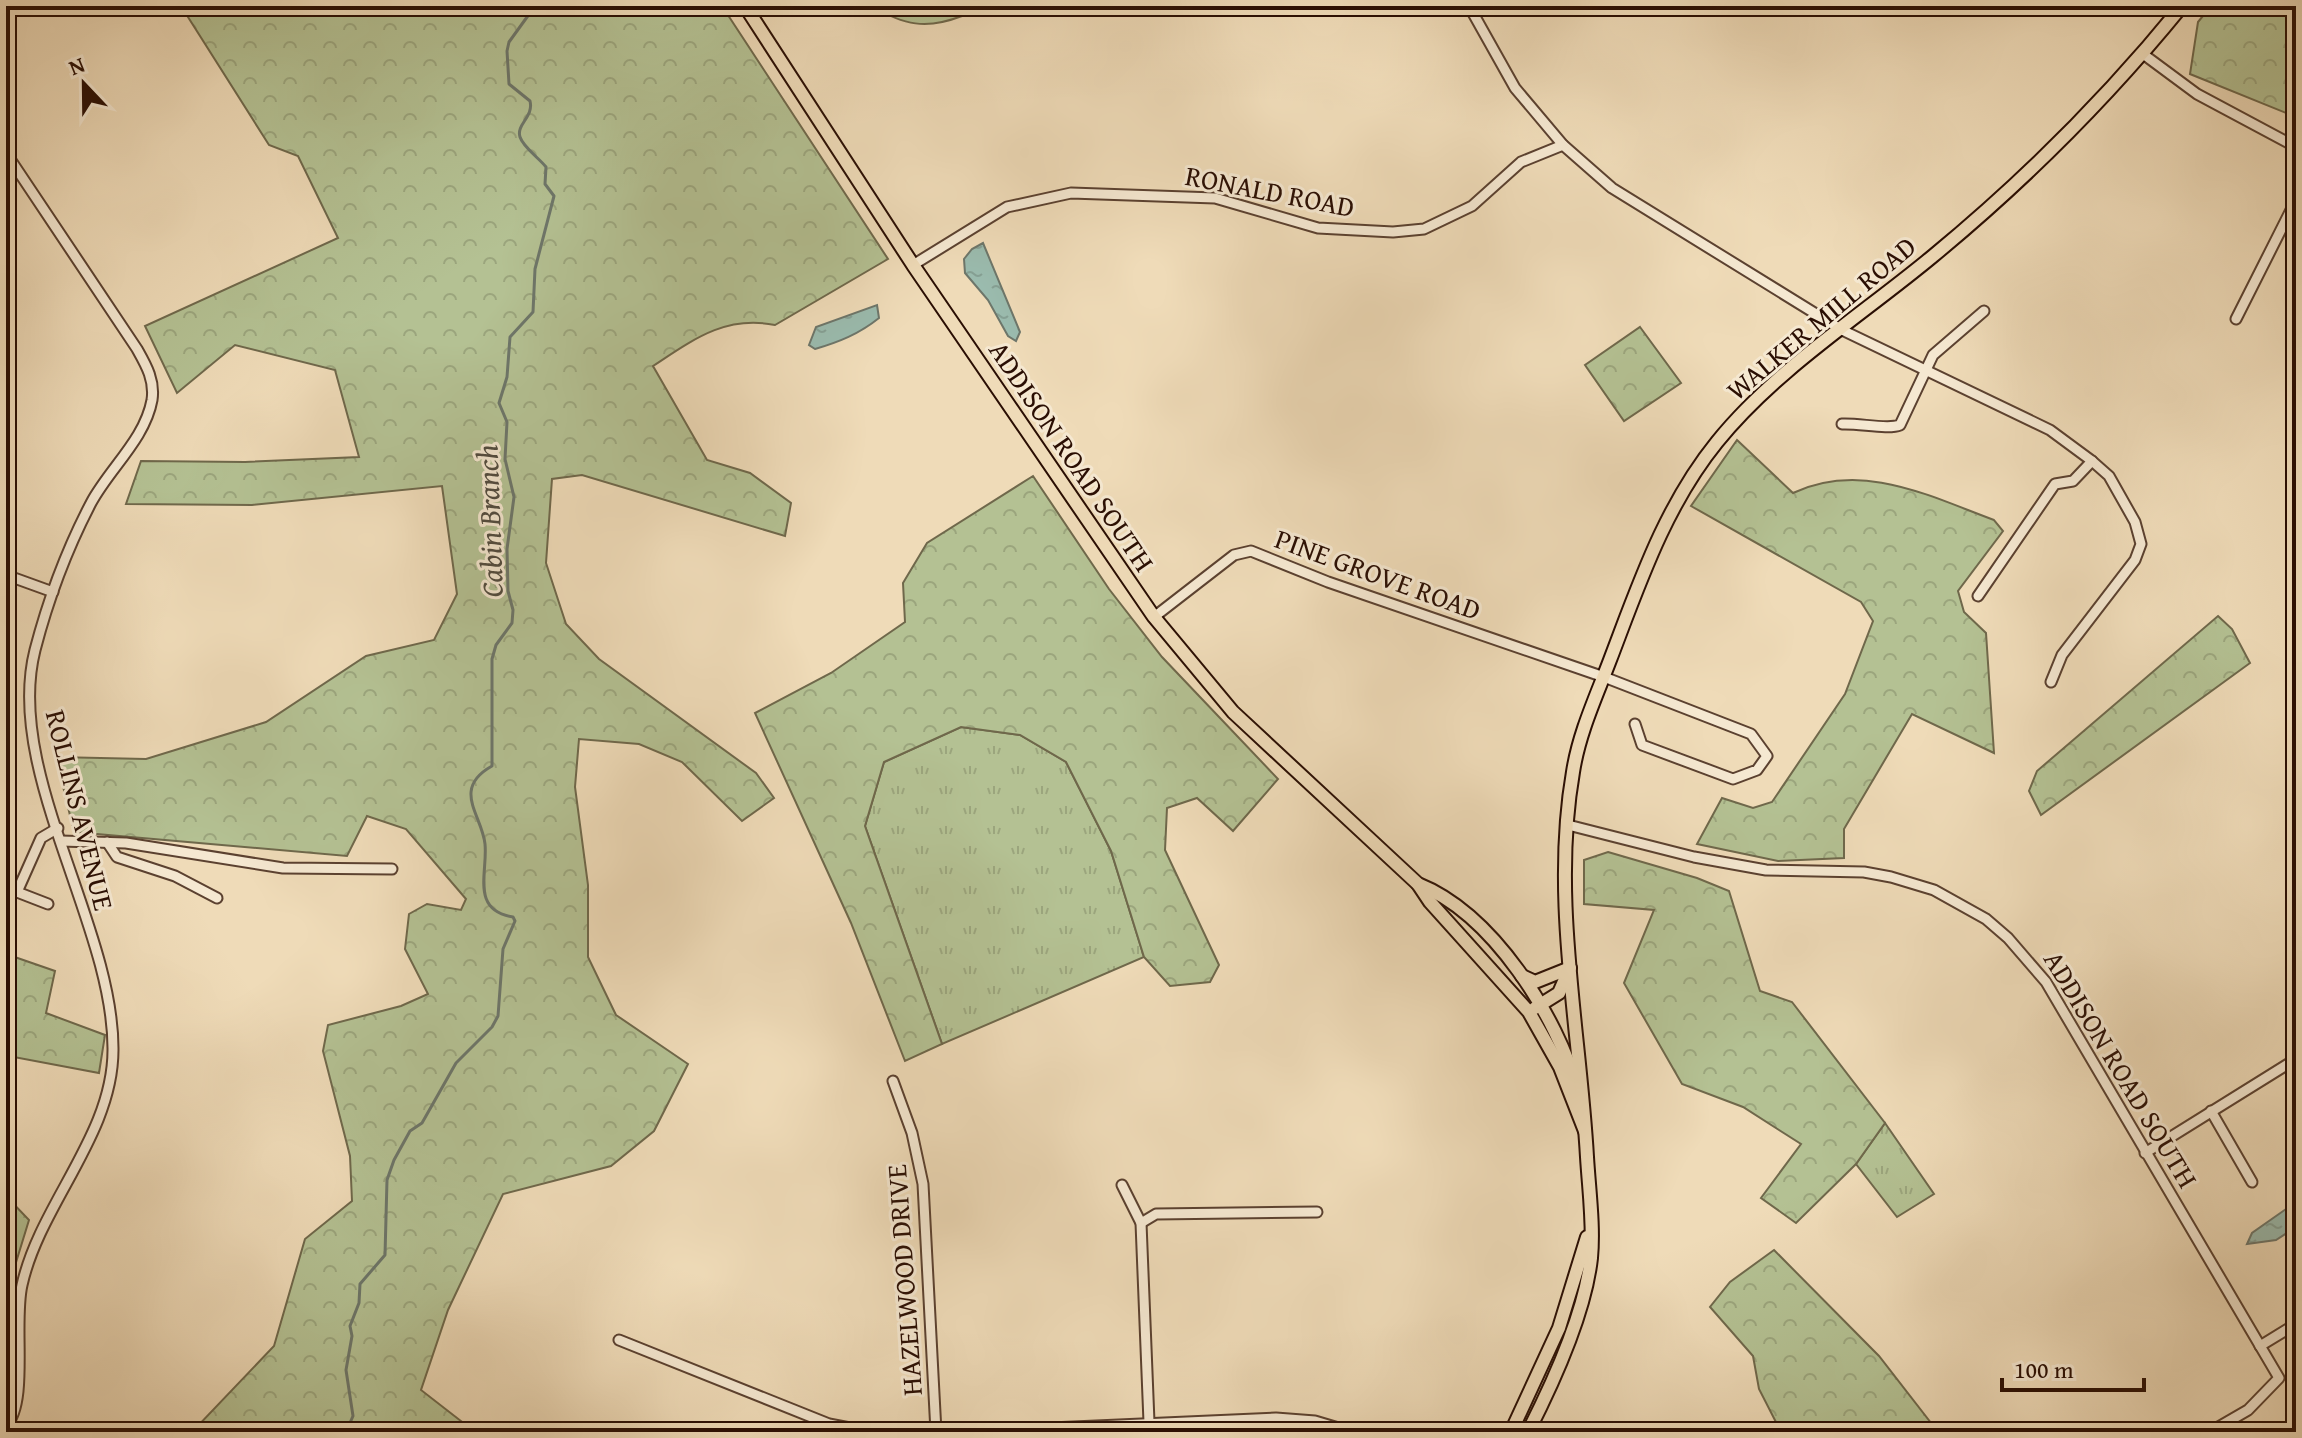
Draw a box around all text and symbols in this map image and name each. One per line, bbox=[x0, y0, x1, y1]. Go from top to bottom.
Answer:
north arrow bbox=[44, 44, 124, 124]
text: N bbox=[64, 48, 90, 83]
street label: RONALD ROAD bbox=[1182, 154, 1358, 227]
street label: WALKER MILL ROAD bbox=[1717, 226, 1924, 409]
street label: ADDISON ROAD SOUTH bbox=[980, 332, 1165, 579]
water label: Cabin Branch bbox=[464, 444, 514, 598]
street label: PINE GROVE ROAD bbox=[1270, 517, 1487, 630]
street label: ROLLINS AVENUE bbox=[36, 705, 125, 914]
street label: ADDISON ROAD SOUTH bbox=[2034, 942, 2209, 1195]
street label: HAZELWOOD DRIVE bbox=[875, 1163, 932, 1397]
scale bar bbox=[2002, 1342, 2144, 1392]
text: 100 m bbox=[2014, 1352, 2074, 1387]

